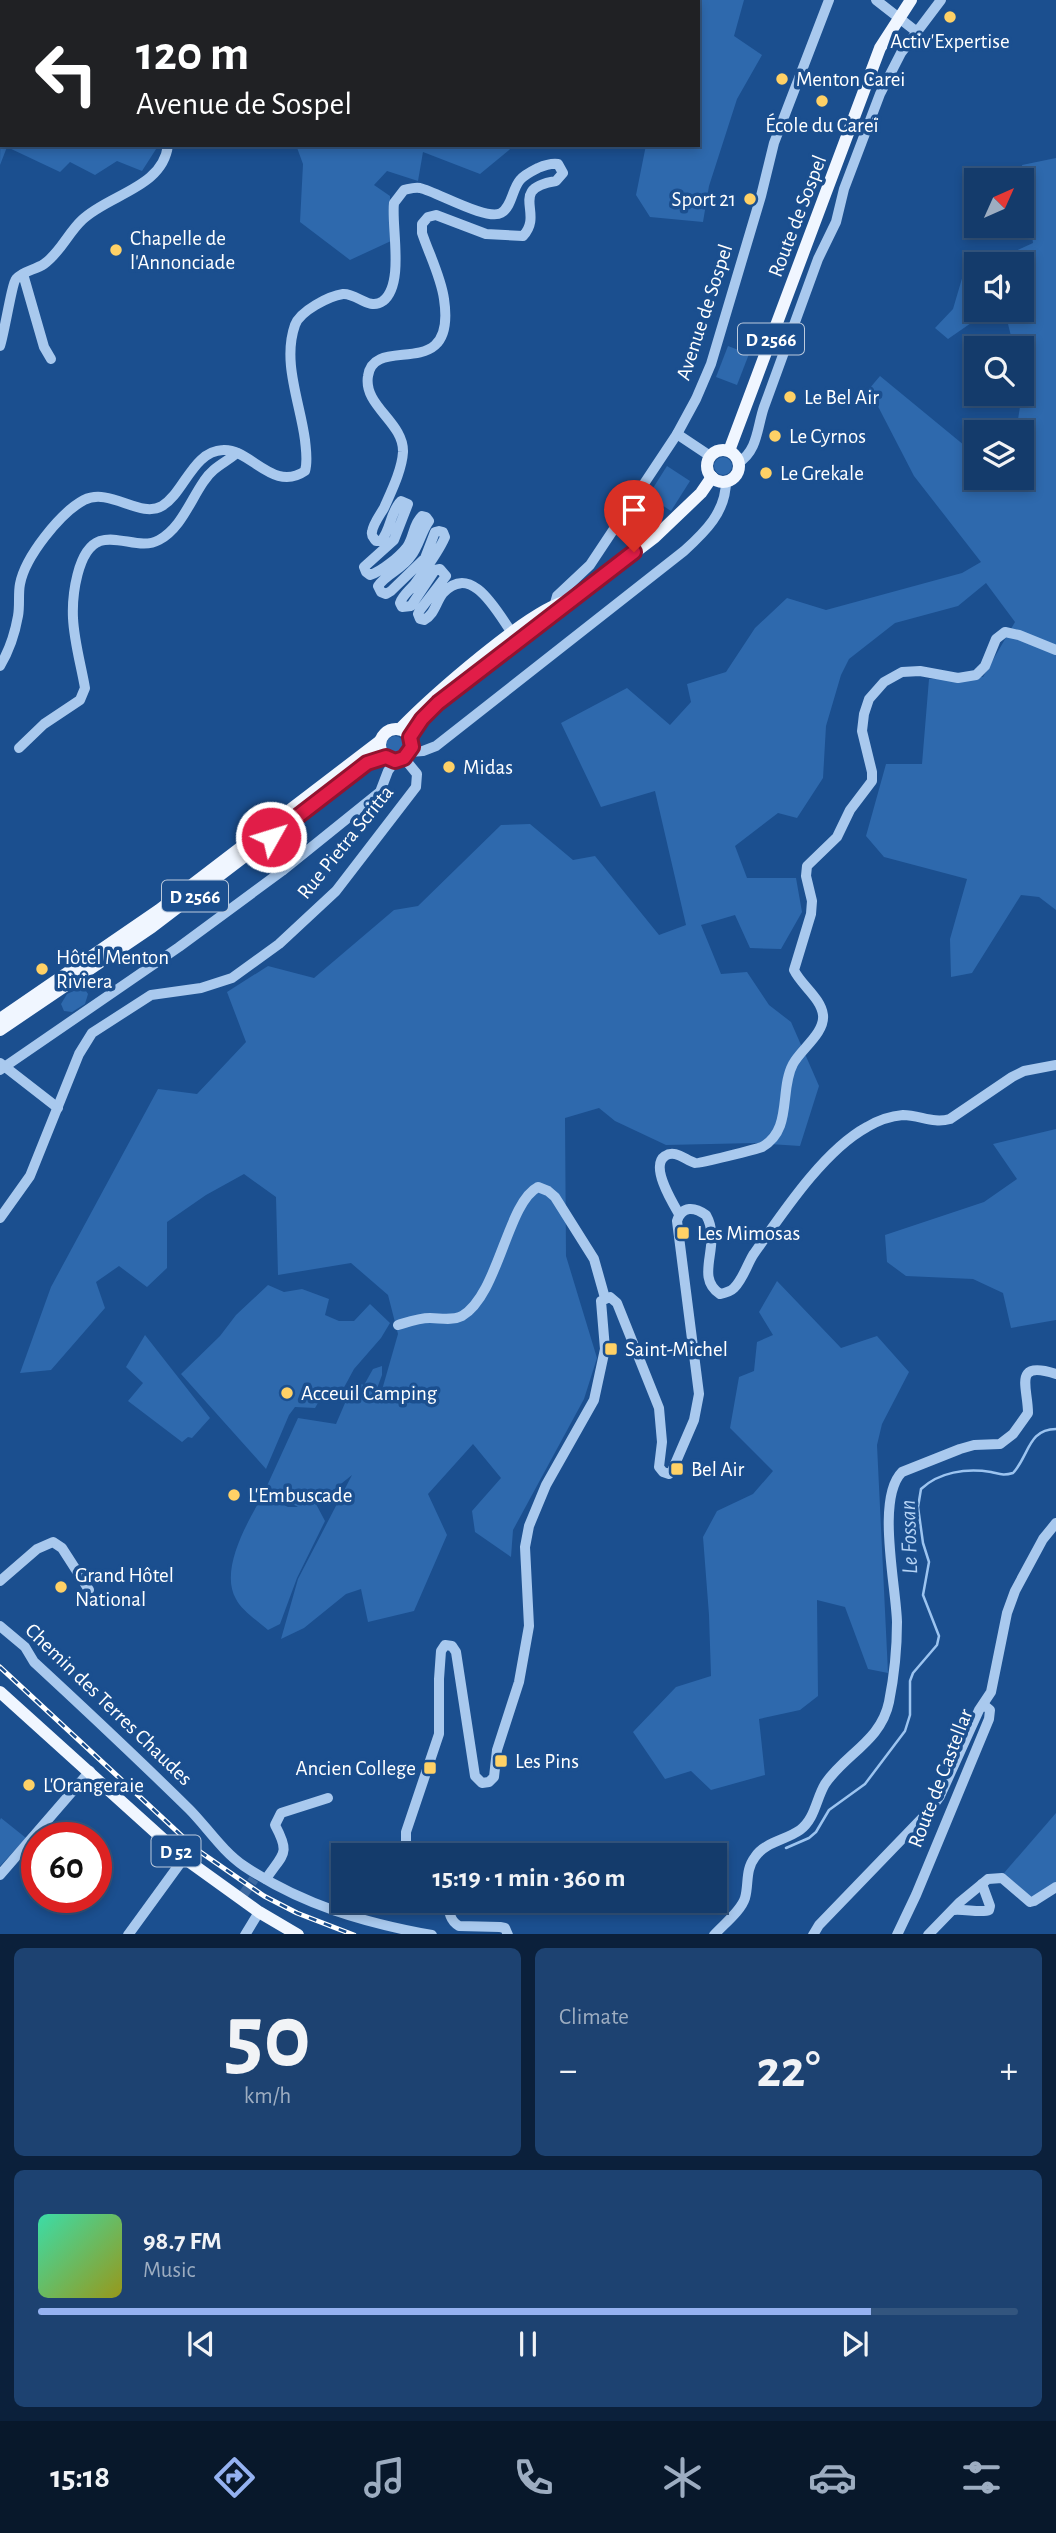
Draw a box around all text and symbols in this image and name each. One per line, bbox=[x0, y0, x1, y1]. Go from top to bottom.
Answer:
marker: Activ'Expertise bbox=[942, 9, 958, 25]
icon: left bbox=[21, 28, 112, 119]
text: 120 m bbox=[136, 30, 249, 79]
place label: Activ'Expertise bbox=[890, 31, 1010, 52]
place label: Menton Carei bbox=[796, 69, 905, 90]
marker: Menton Carei bbox=[774, 71, 790, 87]
text: Avenue de Sospel bbox=[136, 88, 352, 120]
marker: École du Careï bbox=[814, 93, 830, 109]
place label: École du Careï bbox=[765, 113, 879, 136]
street label: Route de Sospel bbox=[765, 152, 830, 280]
north arrow bbox=[964, 168, 1034, 238]
map controls bbox=[964, 168, 1034, 490]
place label: Sport 21 bbox=[672, 189, 736, 210]
marker: Sport 21 bbox=[742, 191, 758, 207]
place label: Chapelle de l'Annonciade bbox=[130, 228, 235, 273]
street label: Avenue de Sospel bbox=[673, 241, 736, 383]
marker: Chapelle de l'Annonciade bbox=[108, 242, 124, 258]
button: sound bbox=[964, 252, 1034, 322]
road number: D 2566 bbox=[738, 324, 804, 354]
button: search bbox=[964, 336, 1034, 406]
place label: Le Bel Air bbox=[804, 387, 879, 408]
marker: Le Bel Air bbox=[782, 389, 798, 405]
button: layers bbox=[964, 420, 1034, 490]
place label: Le Cyrnos bbox=[789, 426, 866, 447]
marker: Le Cyrnos bbox=[767, 428, 783, 444]
place label: Le Grekale bbox=[780, 463, 864, 484]
marker: Le Grekale bbox=[758, 465, 774, 481]
pin bbox=[604, 480, 664, 552]
icon: arrive bbox=[615, 491, 653, 529]
place label: Midas bbox=[463, 757, 513, 778]
marker: Midas bbox=[441, 759, 457, 775]
street label: Rue Pietra Scritta bbox=[293, 781, 398, 903]
position arrow bbox=[234, 800, 308, 874]
road number: D 2566 bbox=[162, 880, 228, 912]
place label: Hôtel Menton Riviera bbox=[56, 947, 169, 992]
marker: Hôtel Menton Riviera bbox=[34, 961, 50, 977]
place label: Les Mimosas bbox=[697, 1223, 800, 1244]
marker: Les Mimosas bbox=[675, 1225, 691, 1241]
place label: Saint-Michel bbox=[625, 1339, 728, 1360]
marker: Saint-Michel bbox=[603, 1341, 619, 1357]
place label: Acceuil Camping bbox=[301, 1383, 438, 1404]
marker: Acceuil Camping bbox=[279, 1385, 295, 1401]
place label: Bel Air bbox=[691, 1459, 745, 1480]
marker: Bel Air bbox=[669, 1461, 685, 1477]
place label: L'Embuscade bbox=[248, 1485, 352, 1506]
marker: L'Embuscade bbox=[226, 1487, 242, 1503]
water label: Le Fossan bbox=[897, 1499, 922, 1575]
place label: Grand Hôtel National bbox=[75, 1565, 174, 1610]
marker: Grand Hôtel National bbox=[53, 1579, 69, 1595]
street label: Chemin des Terres Chaudes bbox=[21, 1619, 196, 1789]
street label: Route de Castellar bbox=[904, 1706, 977, 1850]
place label: Les Pins bbox=[515, 1751, 579, 1772]
marker: Les Pins bbox=[493, 1753, 509, 1769]
place label: Ancien College bbox=[296, 1758, 416, 1779]
marker: Ancien College bbox=[422, 1760, 438, 1776]
place label: L'Orangeraie bbox=[43, 1775, 144, 1796]
marker: L'Orangeraie bbox=[21, 1777, 37, 1793]
speed limit sign: 60 bbox=[21, 1822, 112, 1913]
road number: D 52 bbox=[152, 1836, 200, 1867]
text: 15:19 · 1 min · 360 m bbox=[432, 1865, 626, 1891]
text: 50 bbox=[224, 1992, 311, 2083]
text: Climate bbox=[559, 2006, 629, 2029]
text: 22° bbox=[756, 2044, 821, 2096]
text: − bbox=[559, 2052, 577, 2090]
text: + bbox=[1000, 2052, 1018, 2090]
text: km/h bbox=[244, 2085, 291, 2108]
text: 98.7 FM bbox=[143, 2228, 222, 2254]
text: Music bbox=[143, 2259, 195, 2282]
icon: previous bbox=[182, 2325, 220, 2363]
icon: pause bbox=[509, 2325, 547, 2363]
icon: next bbox=[836, 2325, 874, 2363]
icon: directions bbox=[210, 2453, 259, 2502]
icon: music bbox=[360, 2453, 409, 2502]
icon: phone bbox=[509, 2453, 558, 2502]
icon: climate bbox=[658, 2453, 707, 2502]
icon: car bbox=[808, 2453, 857, 2502]
icon: filters bbox=[957, 2453, 1006, 2502]
text: 15:18 bbox=[50, 2461, 110, 2493]

